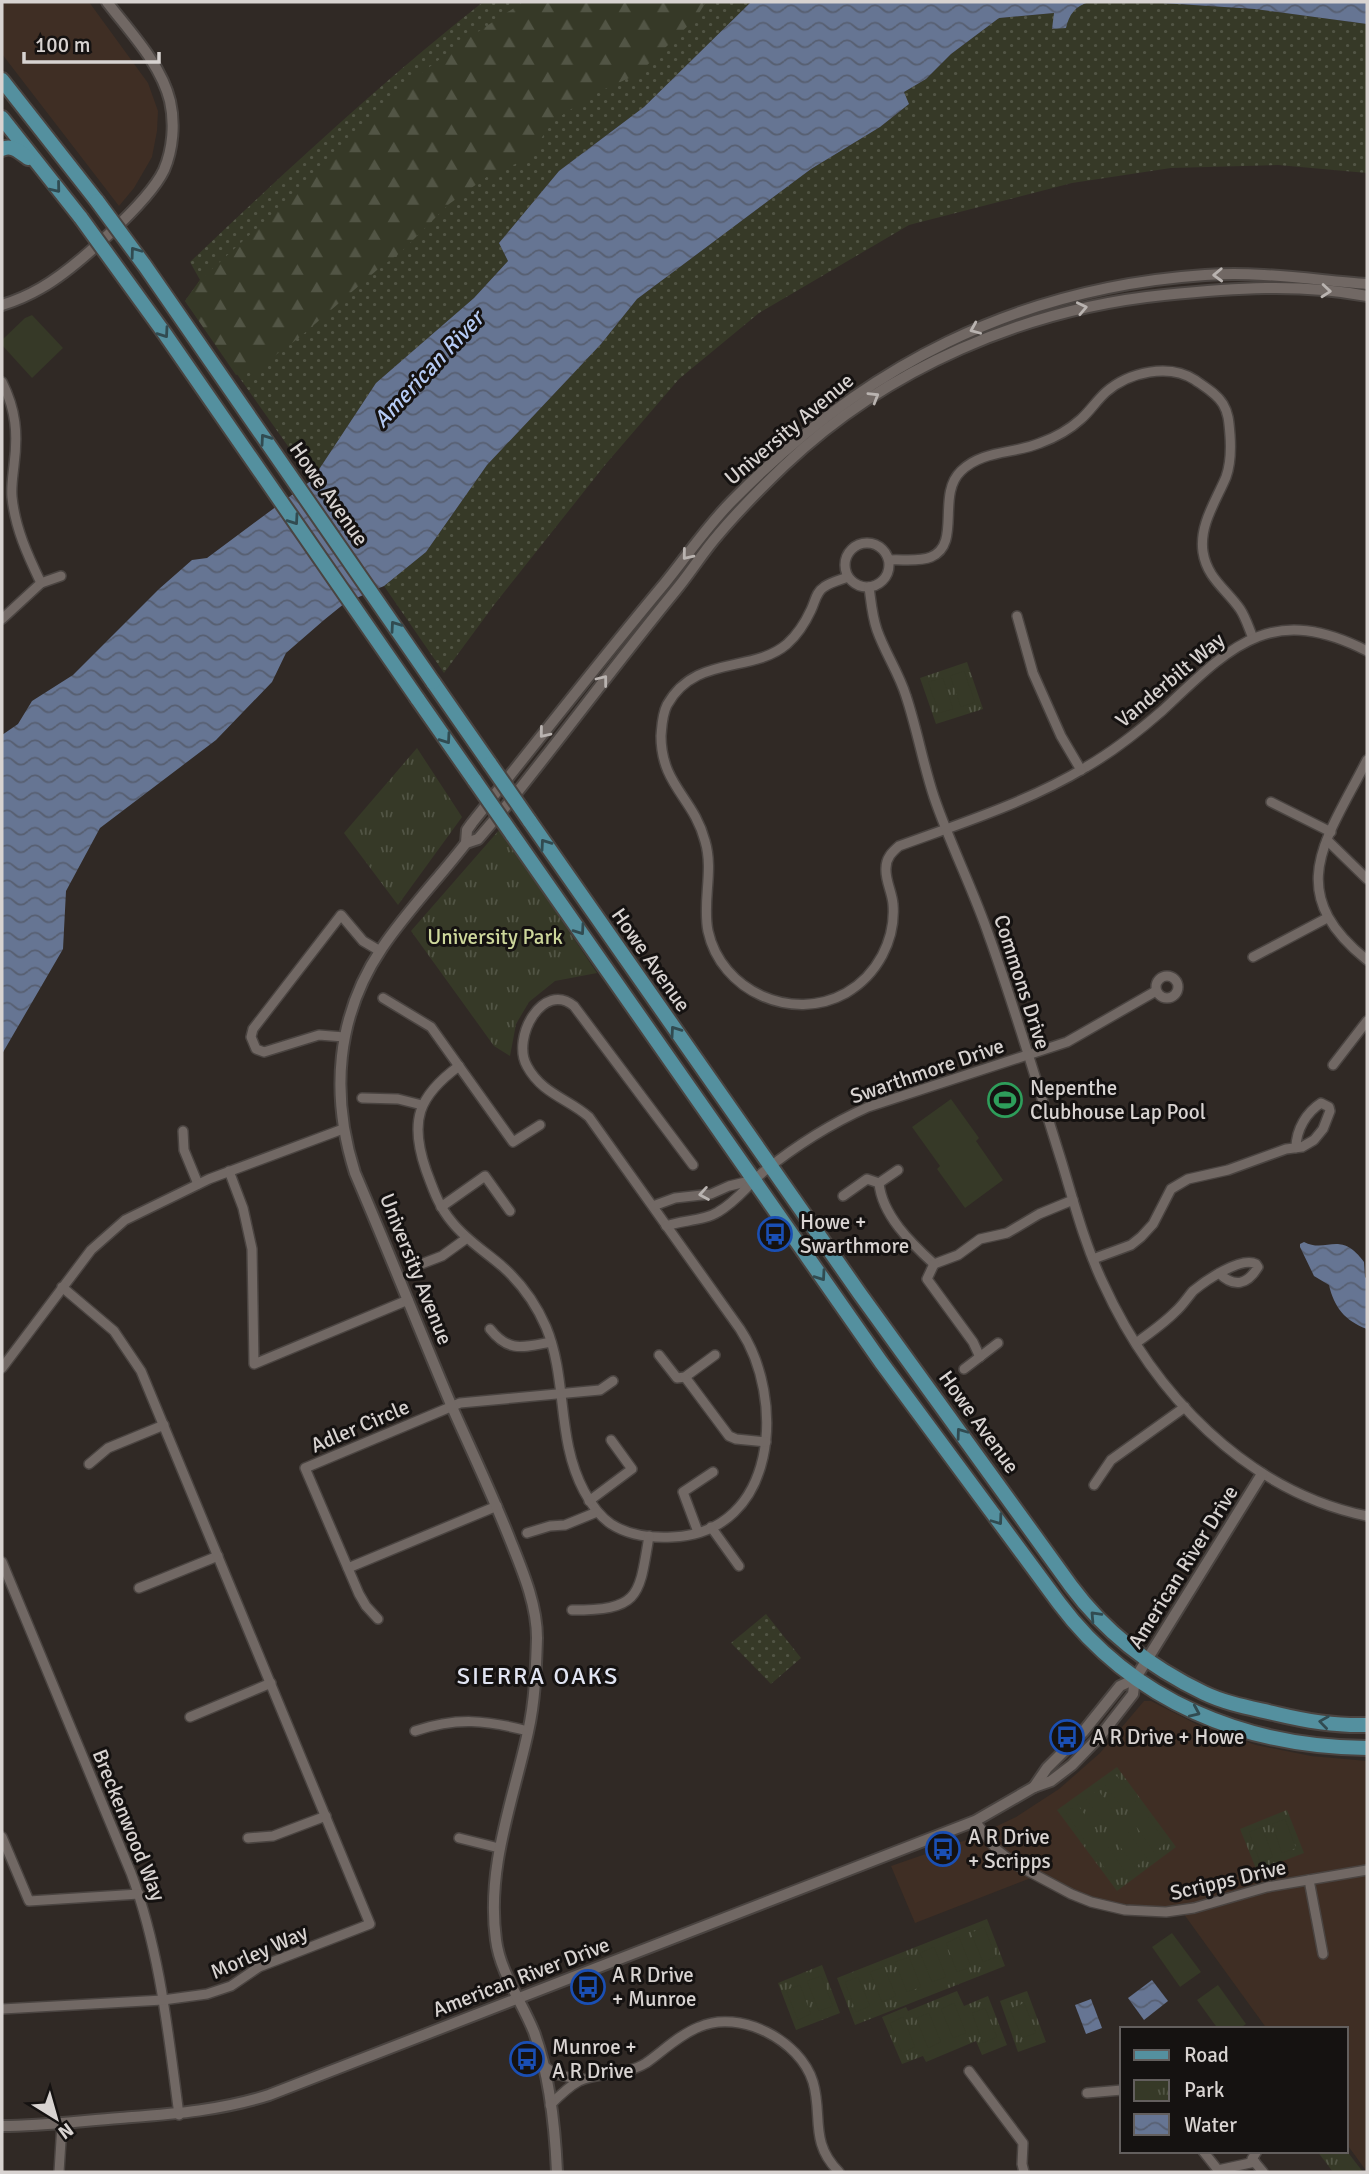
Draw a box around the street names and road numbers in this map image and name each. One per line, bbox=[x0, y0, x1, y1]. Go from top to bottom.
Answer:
street label: University Avenue bbox=[719, 367, 859, 491]
street label: Howe Avenue bbox=[284, 437, 374, 551]
street label: Vanderbilt Way bbox=[1110, 627, 1230, 733]
street label: Howe Avenue bbox=[606, 903, 696, 1017]
street label: Commons Drive bbox=[988, 911, 1056, 1053]
street label: Swarthmore Drive bbox=[847, 1033, 1007, 1109]
street label: University Avenue bbox=[374, 1190, 458, 1348]
street label: Howe Avenue bbox=[933, 1366, 1025, 1478]
street label: Adler Circle bbox=[307, 1394, 413, 1458]
street label: American River Drive bbox=[1122, 1481, 1244, 1653]
street label: Breckenwood Way bbox=[87, 1745, 171, 1905]
street label: Scripps Drive bbox=[1167, 1854, 1289, 1906]
street label: Morley Way bbox=[206, 1919, 312, 1985]
street label: American River Drive bbox=[429, 1931, 613, 2023]

